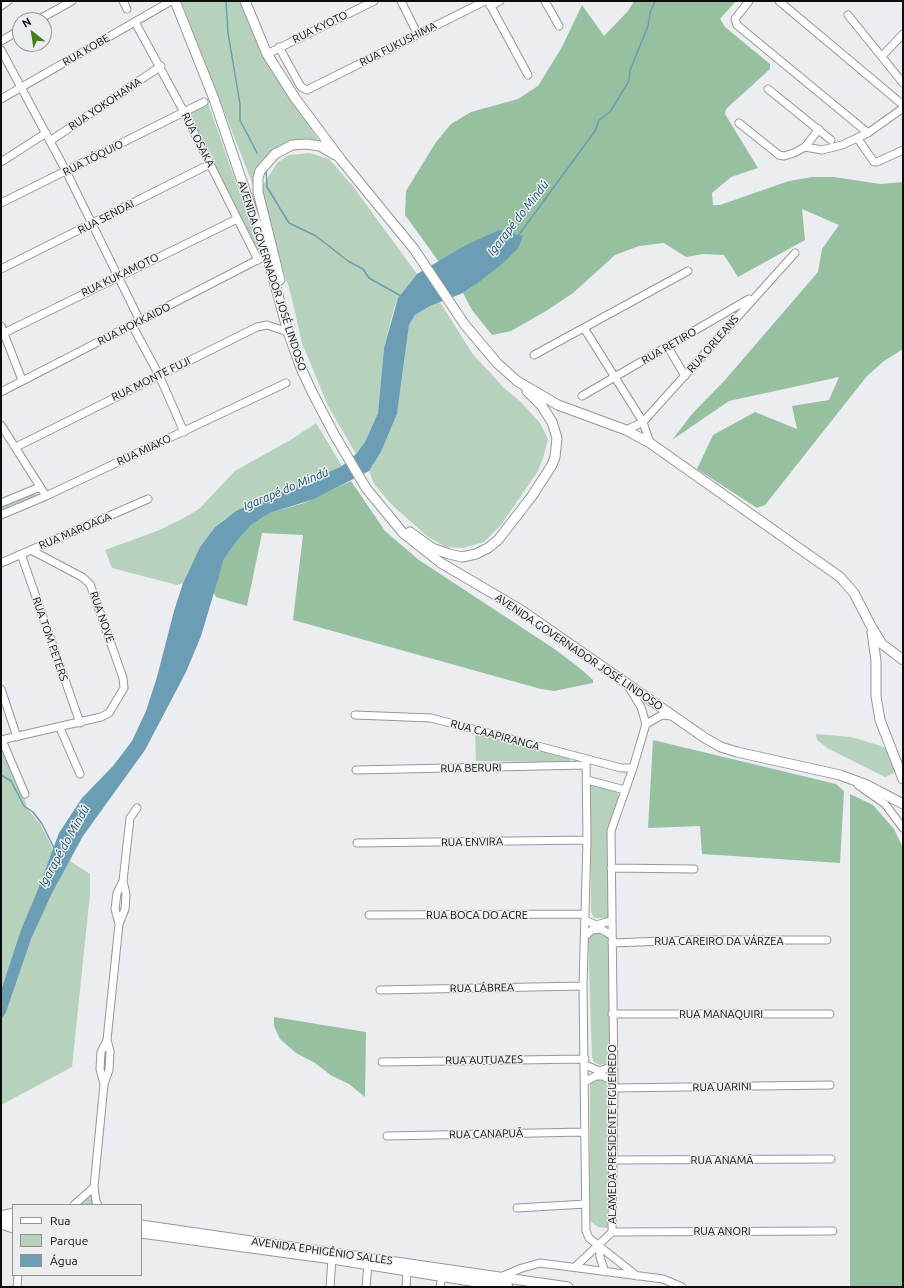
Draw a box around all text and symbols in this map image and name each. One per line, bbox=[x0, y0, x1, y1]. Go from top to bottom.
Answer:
street label: RUA KYOTO bbox=[290, 8, 350, 46]
north arrow bbox=[12, 12, 52, 52]
text: N bbox=[20, 15, 33, 30]
street label: RUA FUKUSHIMA bbox=[357, 19, 439, 69]
street label: RUA KOBE bbox=[60, 31, 112, 69]
street label: RUA YOKOHAMA bbox=[66, 75, 144, 133]
street label: RUA OSAKA bbox=[179, 110, 217, 170]
street label: RUA TÓQUIO bbox=[61, 137, 125, 179]
water label: Igarapé do Mindú bbox=[484, 178, 552, 258]
street label: AVENIDA GOVERNADOR JOSÉ LINDOSO bbox=[235, 179, 309, 373]
street label: RUA SENDAI bbox=[76, 197, 136, 237]
street label: RUA KUKAMOTO bbox=[79, 250, 161, 300]
street label: RUA HOKKAIDO bbox=[95, 300, 173, 348]
street label: RUA ORLEANS bbox=[684, 312, 742, 376]
street label: RUA RETIRO bbox=[639, 325, 699, 367]
street label: RUA MONTE FUJI bbox=[109, 354, 193, 404]
street label: RUA MIAKO bbox=[115, 432, 173, 468]
water label: Igarapé do Mindú bbox=[241, 465, 331, 513]
street label: RUA MAROAGA bbox=[37, 510, 113, 552]
street label: RUA NOVE bbox=[87, 590, 117, 644]
street label: AVENIDA GOVERNADOR JOSÉ LINDOSO bbox=[493, 591, 665, 713]
street label: RUA TOM PETERS bbox=[29, 595, 71, 683]
street label: RUA CAAPIRANGA bbox=[449, 717, 541, 753]
street label: RUA BERURI bbox=[440, 761, 502, 775]
water label: Igarapé do Mindú bbox=[36, 803, 92, 889]
street label: RUA ENVIRA bbox=[441, 835, 503, 849]
street label: RUA BOCA DO ACRE bbox=[426, 908, 528, 922]
street label: RUA CAREIRO DA VÁRZEA bbox=[654, 934, 784, 948]
street label: RUA LÁBREA bbox=[450, 981, 514, 995]
street label: RUA MANAQUIRI bbox=[679, 1007, 763, 1021]
street label: ALAMEDA PRESIDENTE FIGUEIREDO bbox=[605, 1044, 619, 1224]
street label: RUA AUTUAZES bbox=[445, 1053, 523, 1067]
street label: RUA UARINI bbox=[692, 1080, 752, 1094]
street label: RUA CANAPUÃ bbox=[449, 1127, 523, 1141]
street label: RUA ANAMÃ bbox=[691, 1153, 753, 1167]
legend bbox=[12, 1204, 142, 1276]
text: Rua bbox=[50, 1214, 71, 1227]
street label: RUA ANORI bbox=[693, 1224, 751, 1238]
text: Parque bbox=[50, 1234, 88, 1247]
street label: AVENIDA EPHIGÊNIO SALLES bbox=[251, 1235, 393, 1267]
text: Água bbox=[50, 1254, 78, 1267]

